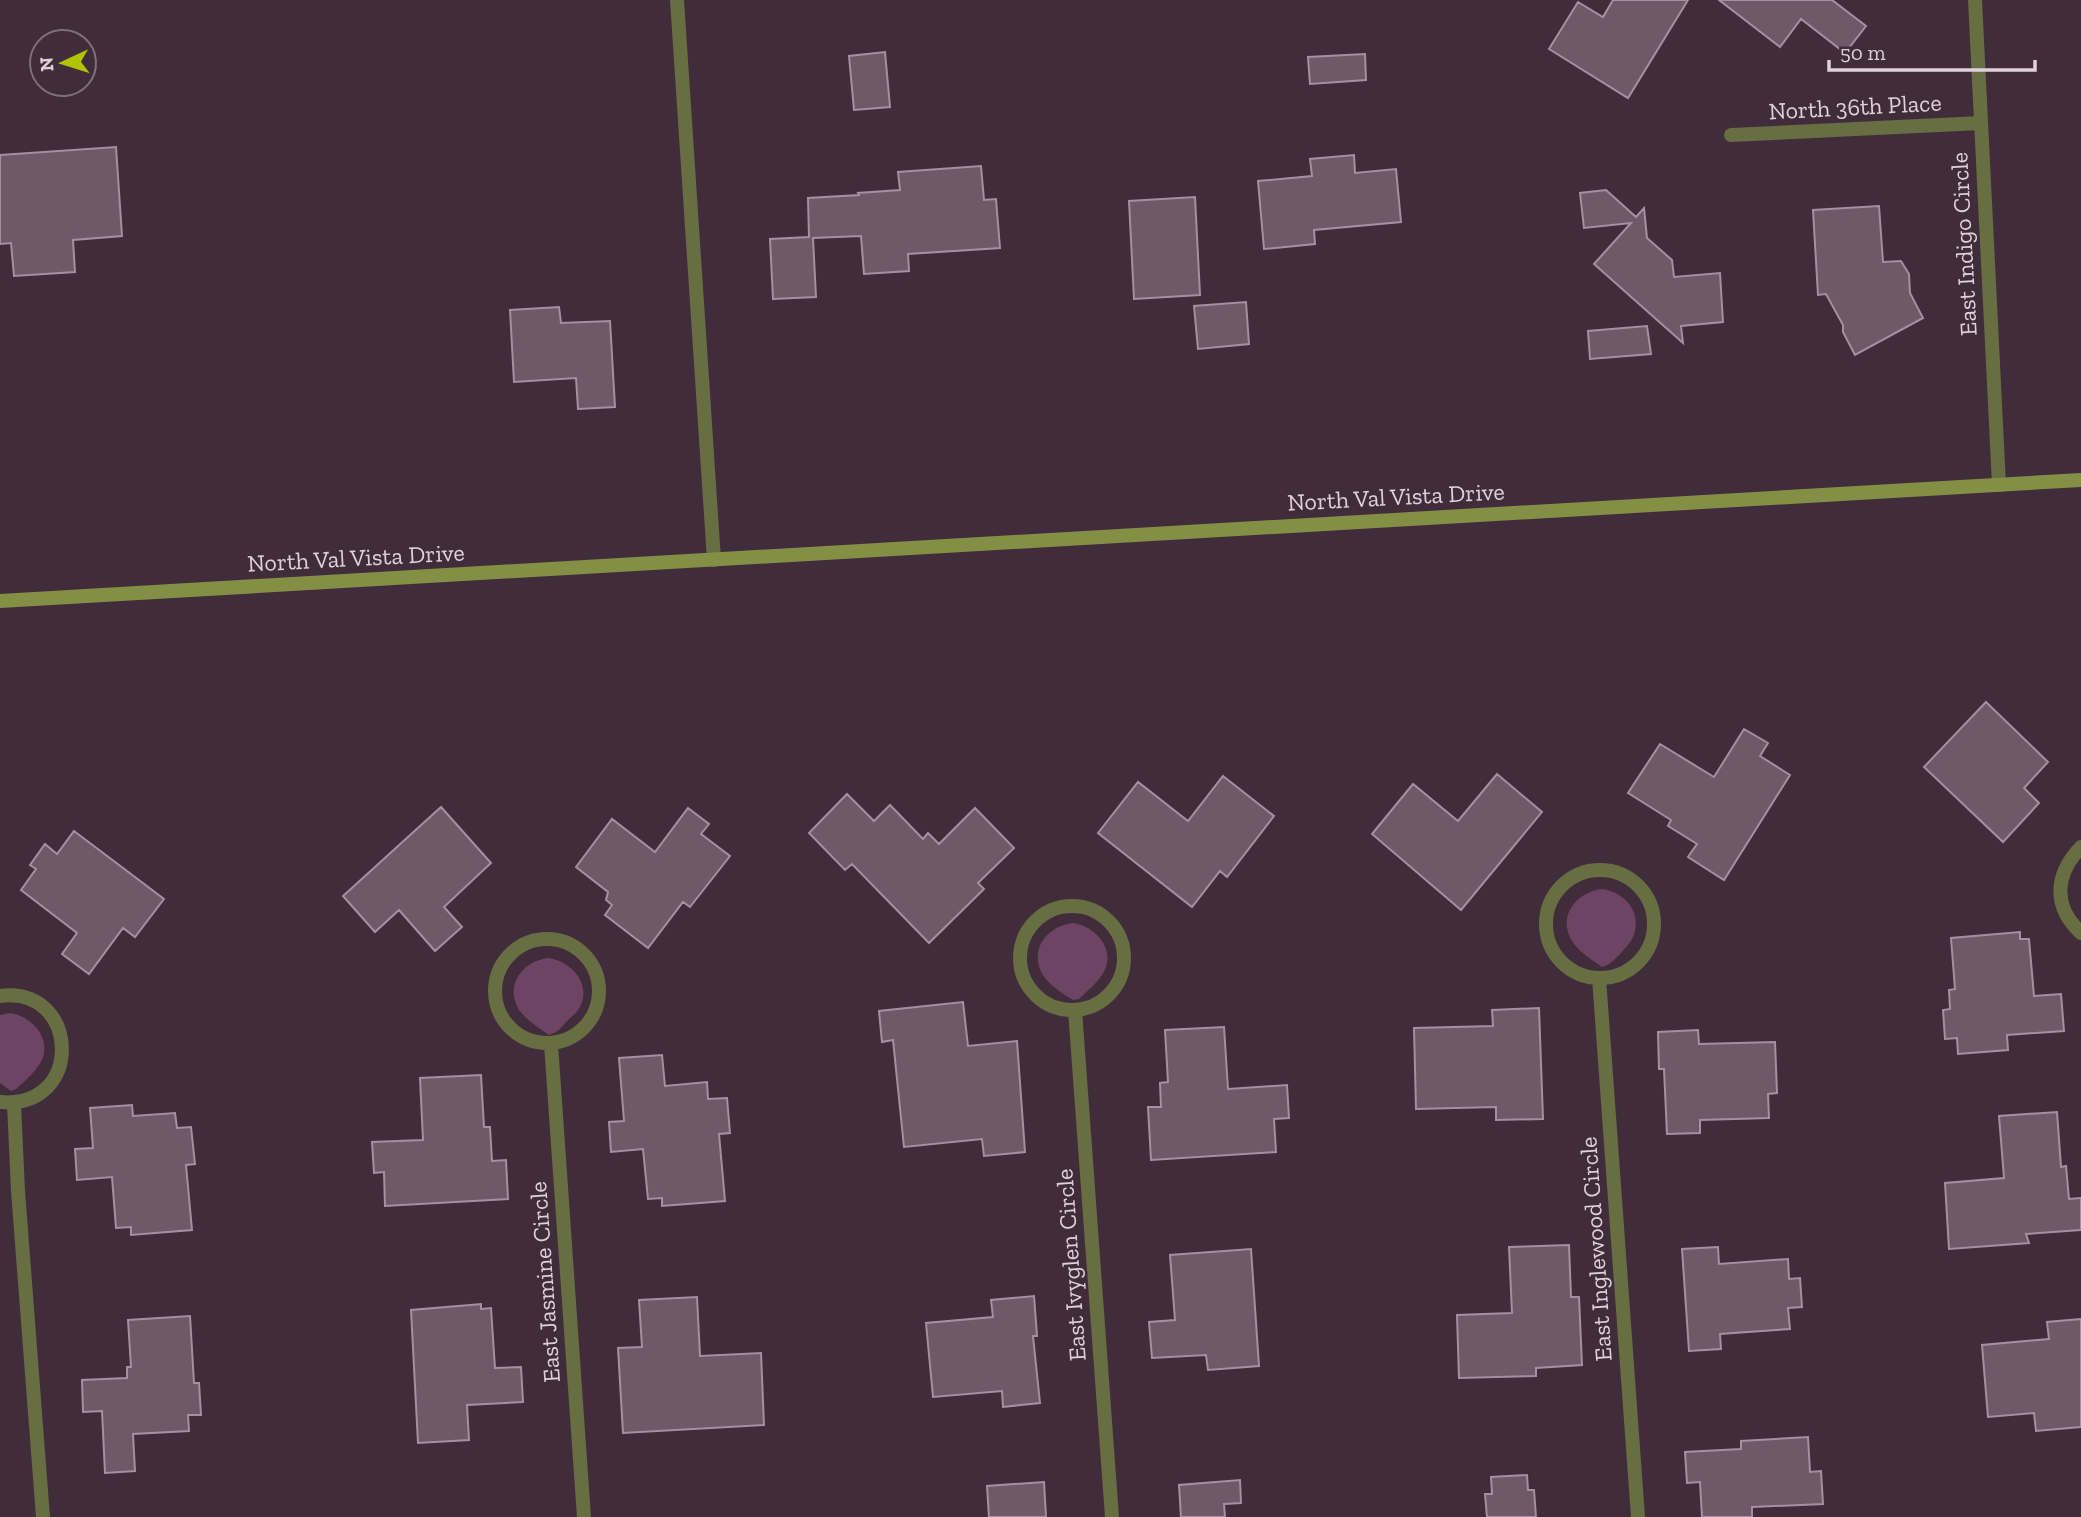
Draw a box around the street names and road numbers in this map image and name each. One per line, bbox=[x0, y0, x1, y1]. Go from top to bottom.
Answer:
street label: North 36th Place bbox=[1768, 87, 1942, 126]
street label: East Indigo Circle bbox=[1944, 151, 1983, 337]
street label: North Val Vista Drive bbox=[1287, 476, 1505, 517]
street label: North Val Vista Drive bbox=[247, 537, 465, 578]
street label: East Inglewood Circle bbox=[1573, 1136, 1618, 1362]
street label: East Ivyglen Circle bbox=[1049, 1168, 1092, 1362]
street label: East Jasmine Circle bbox=[523, 1181, 566, 1384]

